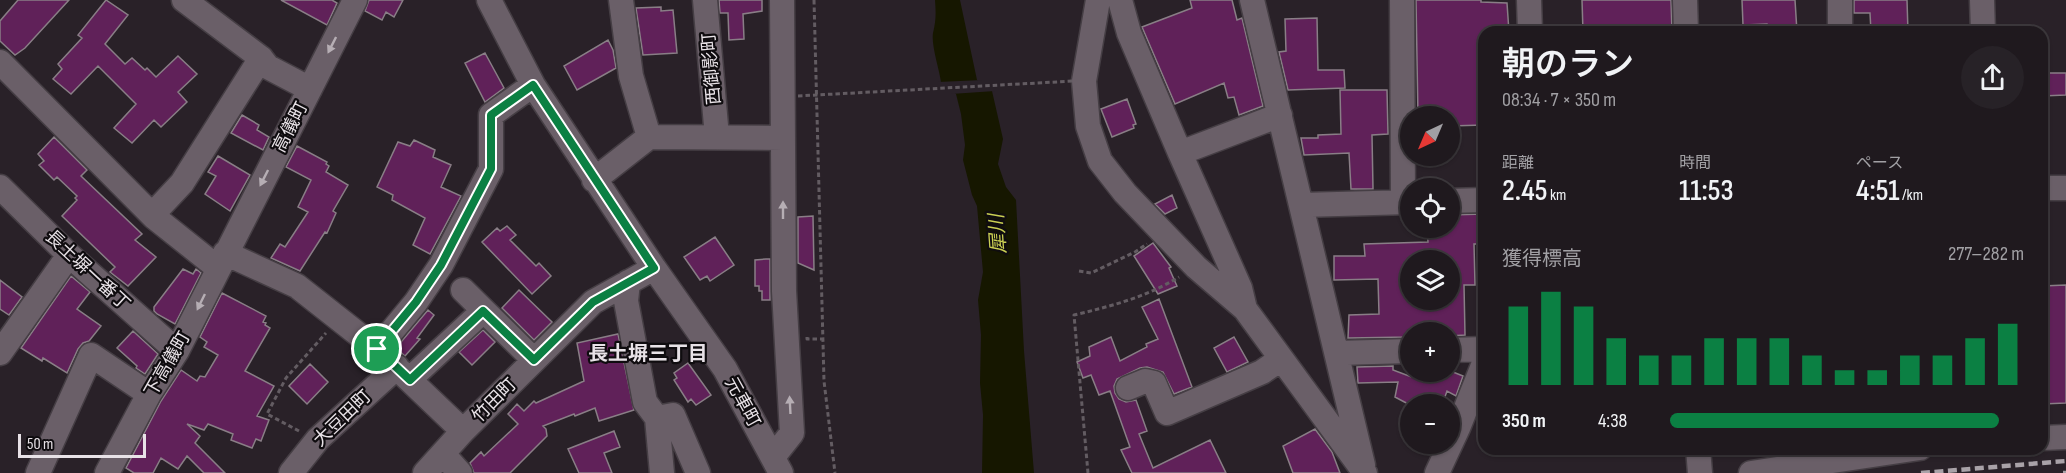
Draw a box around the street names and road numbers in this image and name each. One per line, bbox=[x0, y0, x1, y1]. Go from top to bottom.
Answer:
street label: 西御影町 bbox=[698, 32, 725, 106]
street label: 高儀町 bbox=[269, 98, 312, 156]
street label: 長土塀一番丁 bbox=[41, 226, 134, 315]
street label: 下高儀町 bbox=[140, 328, 195, 401]
street label: 竹田町 bbox=[468, 374, 521, 427]
street label: 元車町 bbox=[720, 374, 765, 431]
street label: 大豆田町 bbox=[309, 386, 376, 451]

